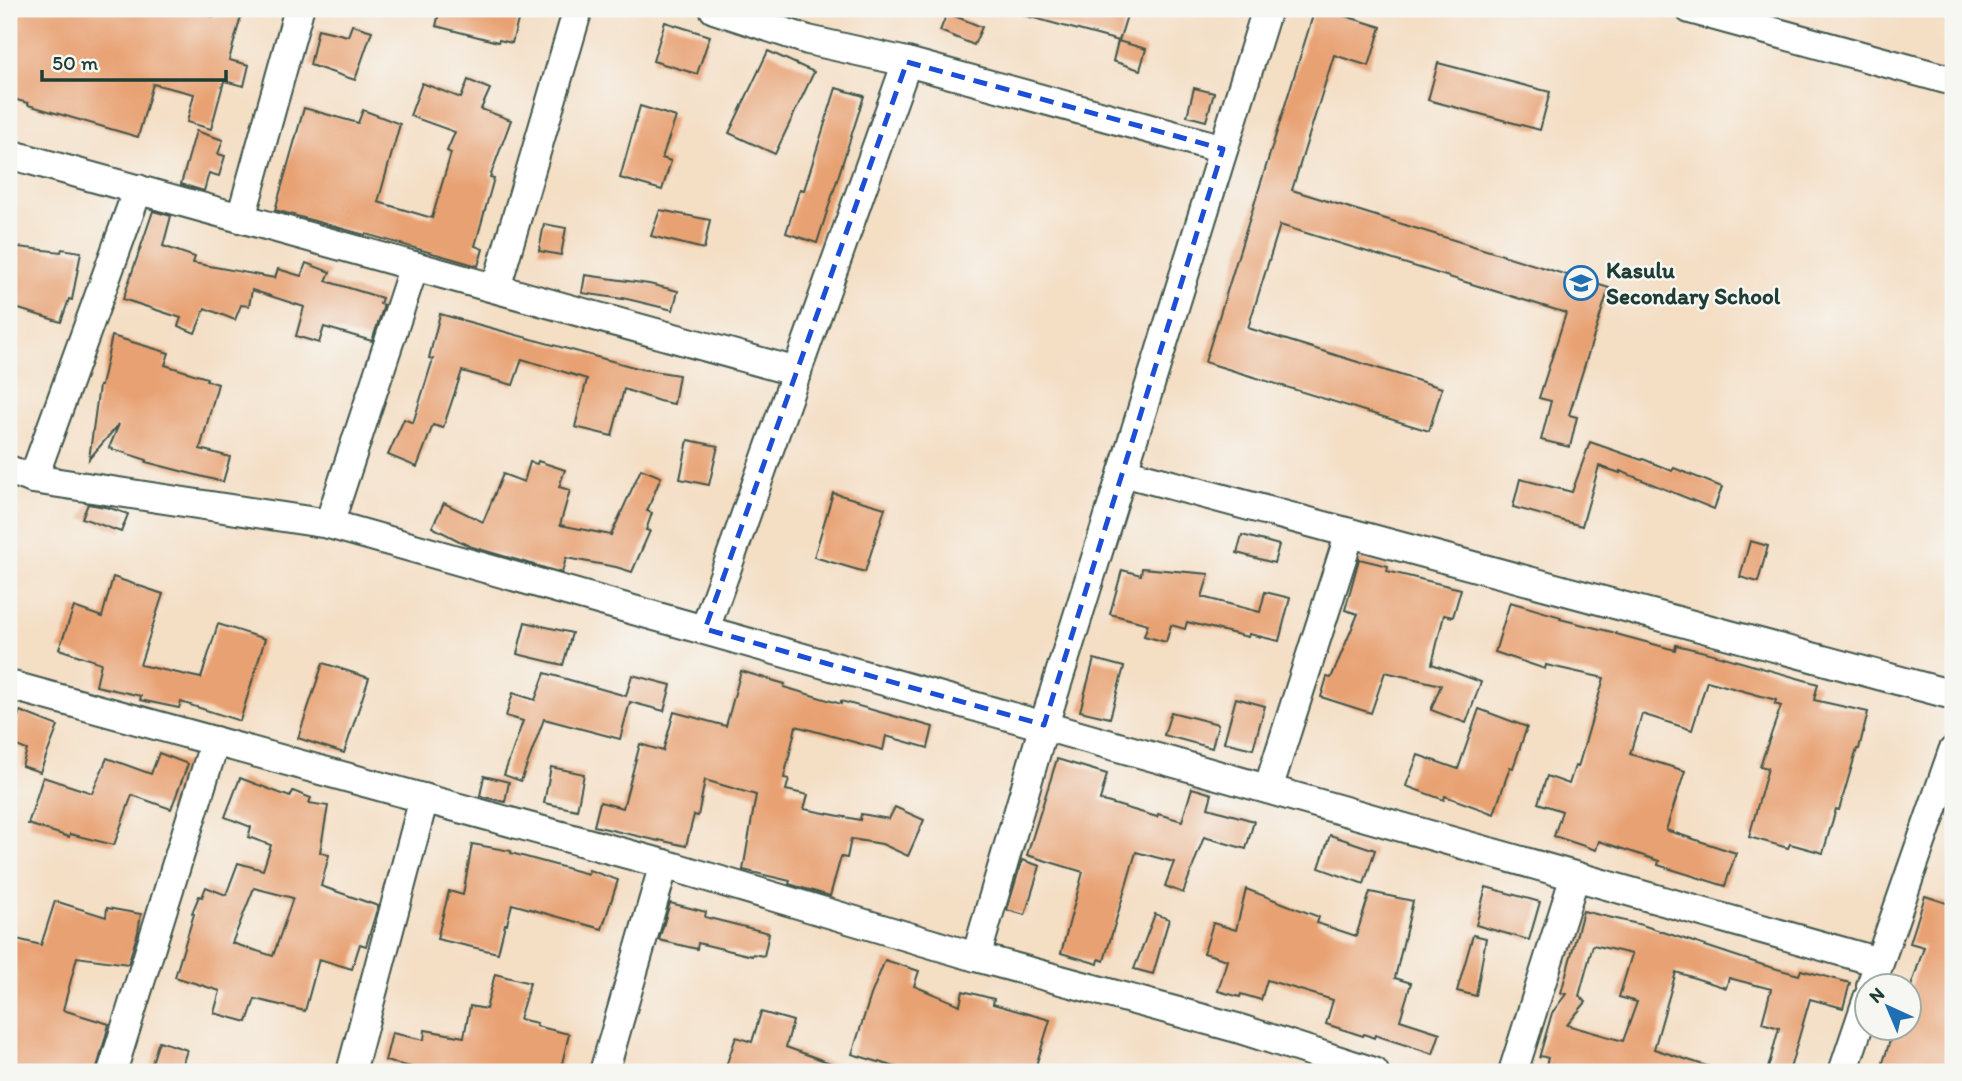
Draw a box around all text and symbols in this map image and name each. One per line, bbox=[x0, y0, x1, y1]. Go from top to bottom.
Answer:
scale bar bbox=[42, 38, 226, 82]
text: 50 m bbox=[52, 50, 99, 75]
place label: Kasulu Secondary School bbox=[1606, 256, 1781, 310]
school or university icon: Kasulu Secondary School bbox=[1562, 264, 1600, 302]
north arrow bbox=[1854, 972, 1924, 1042]
text: N bbox=[1864, 982, 1889, 1008]

